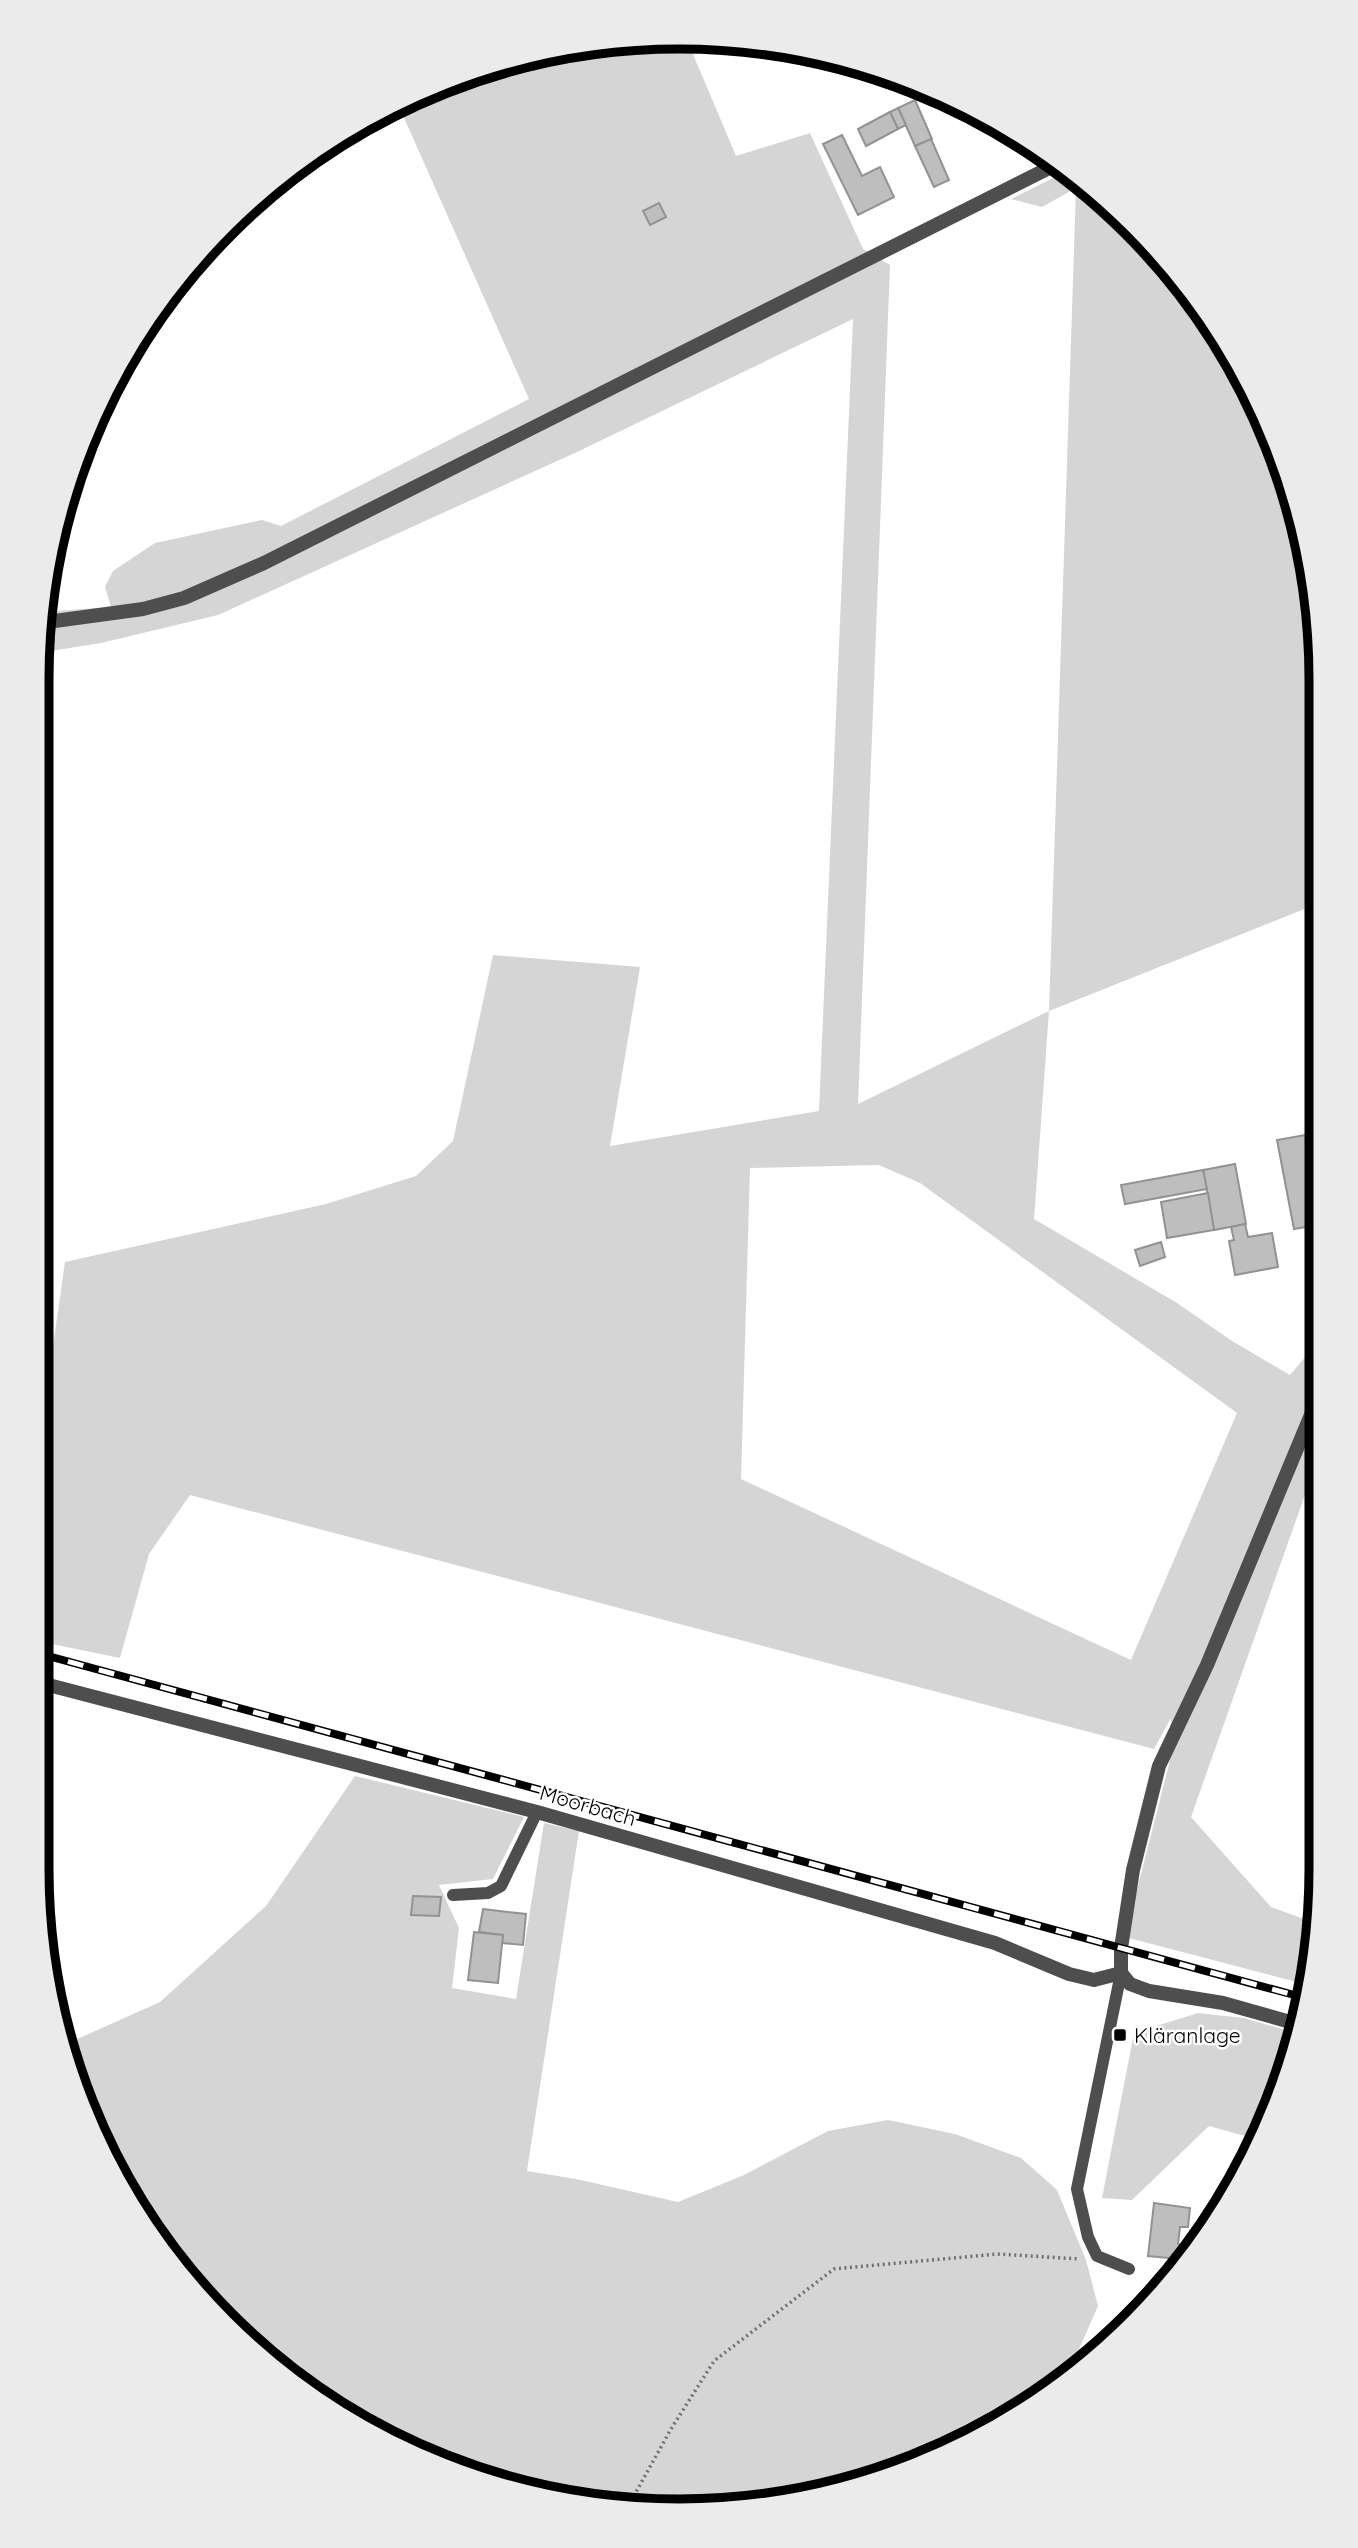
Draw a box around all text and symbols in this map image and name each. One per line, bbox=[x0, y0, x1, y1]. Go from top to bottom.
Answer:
street label: Moorbach bbox=[537, 1779, 639, 1831]
place label: Kläranlage bbox=[1134, 2022, 1241, 2048]
marker: Kläranlage bbox=[1112, 2027, 1128, 2043]

